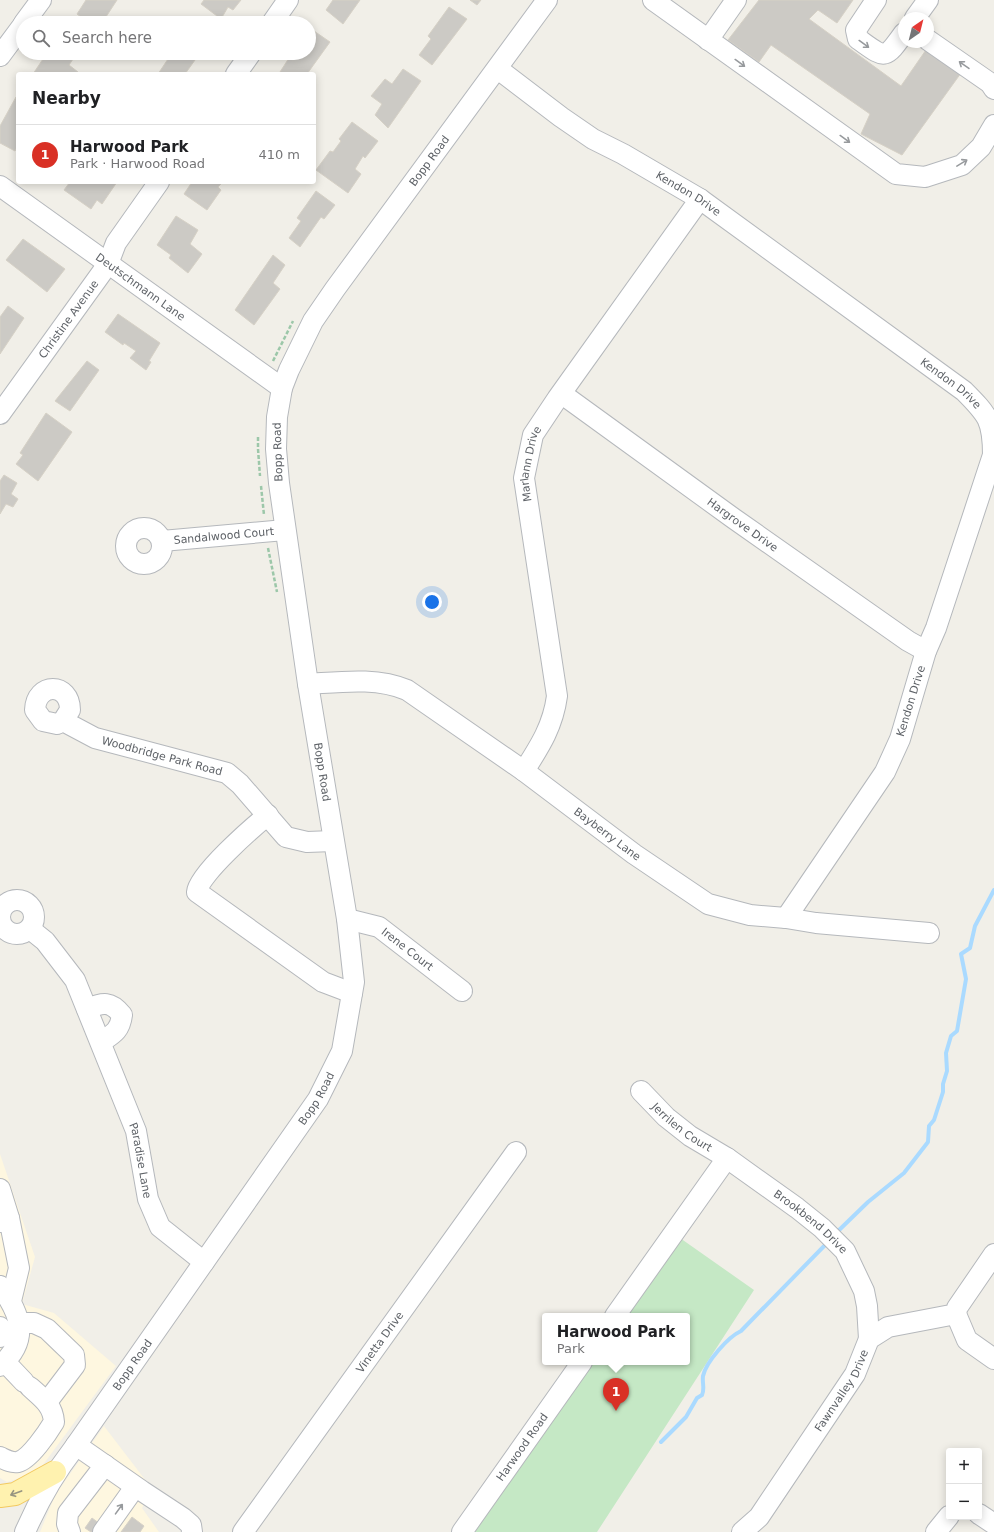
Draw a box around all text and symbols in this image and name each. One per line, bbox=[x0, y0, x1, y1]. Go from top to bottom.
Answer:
north arrow bbox=[898, 12, 934, 48]
search box bbox=[16, 16, 316, 60]
icon: search bbox=[30, 27, 52, 49]
text: Search here bbox=[62, 29, 152, 47]
one-way arrow bbox=[858, 39, 869, 48]
one-way arrow bbox=[734, 59, 745, 67]
one-way arrow bbox=[959, 61, 970, 69]
text: Nearby bbox=[32, 88, 101, 108]
street label: Bopp Road bbox=[406, 133, 452, 189]
one-way arrow bbox=[840, 135, 851, 143]
text: Harwood Park bbox=[70, 138, 189, 156]
text: 1 bbox=[40, 147, 50, 162]
text: 410 m bbox=[258, 147, 300, 162]
text: Park · Harwood Road bbox=[70, 156, 205, 171]
one-way arrow bbox=[956, 159, 967, 168]
street label: Kendon Drive bbox=[654, 168, 724, 219]
street label: Deutschmann Lane bbox=[93, 250, 188, 323]
street label: Christine Avenue bbox=[36, 277, 101, 361]
street label: Kendon Drive bbox=[918, 355, 984, 411]
street label: Bopp Road bbox=[270, 422, 286, 482]
street label: Marlann Drive bbox=[518, 423, 544, 503]
street label: Hargrove Drive bbox=[705, 495, 781, 554]
street label: Sandalwood Court bbox=[173, 524, 275, 546]
your location bbox=[422, 592, 442, 612]
street label: Kendon Drive bbox=[894, 664, 928, 738]
street label: Woodbridge Park Road bbox=[100, 734, 224, 778]
street label: Bopp Road bbox=[311, 742, 333, 802]
street label: Bayberry Lane bbox=[572, 805, 643, 863]
street label: Irene Court bbox=[379, 925, 437, 973]
street label: Bopp Road bbox=[295, 1070, 337, 1127]
street label: Jerrilen Court bbox=[649, 1099, 715, 1155]
street label: Paradise Lane bbox=[127, 1120, 154, 1199]
street label: Brookbend Drive bbox=[771, 1187, 850, 1256]
street label: Vinetta Drive bbox=[353, 1309, 406, 1375]
popup bbox=[542, 1313, 690, 1365]
text: Harwood Park bbox=[557, 1323, 675, 1341]
street label: Bopp Road bbox=[110, 1337, 154, 1393]
text: Park bbox=[557, 1341, 585, 1356]
street label: Fawnvalley Drive bbox=[812, 1347, 871, 1434]
pin: 1 bbox=[603, 1378, 629, 1411]
street label: Harwood Road bbox=[494, 1411, 550, 1484]
map controls bbox=[946, 1448, 982, 1520]
button: + bbox=[946, 1448, 982, 1484]
button: − bbox=[946, 1484, 982, 1520]
one-way arrow bbox=[10, 1489, 22, 1497]
one-way arrow bbox=[115, 1504, 123, 1515]

